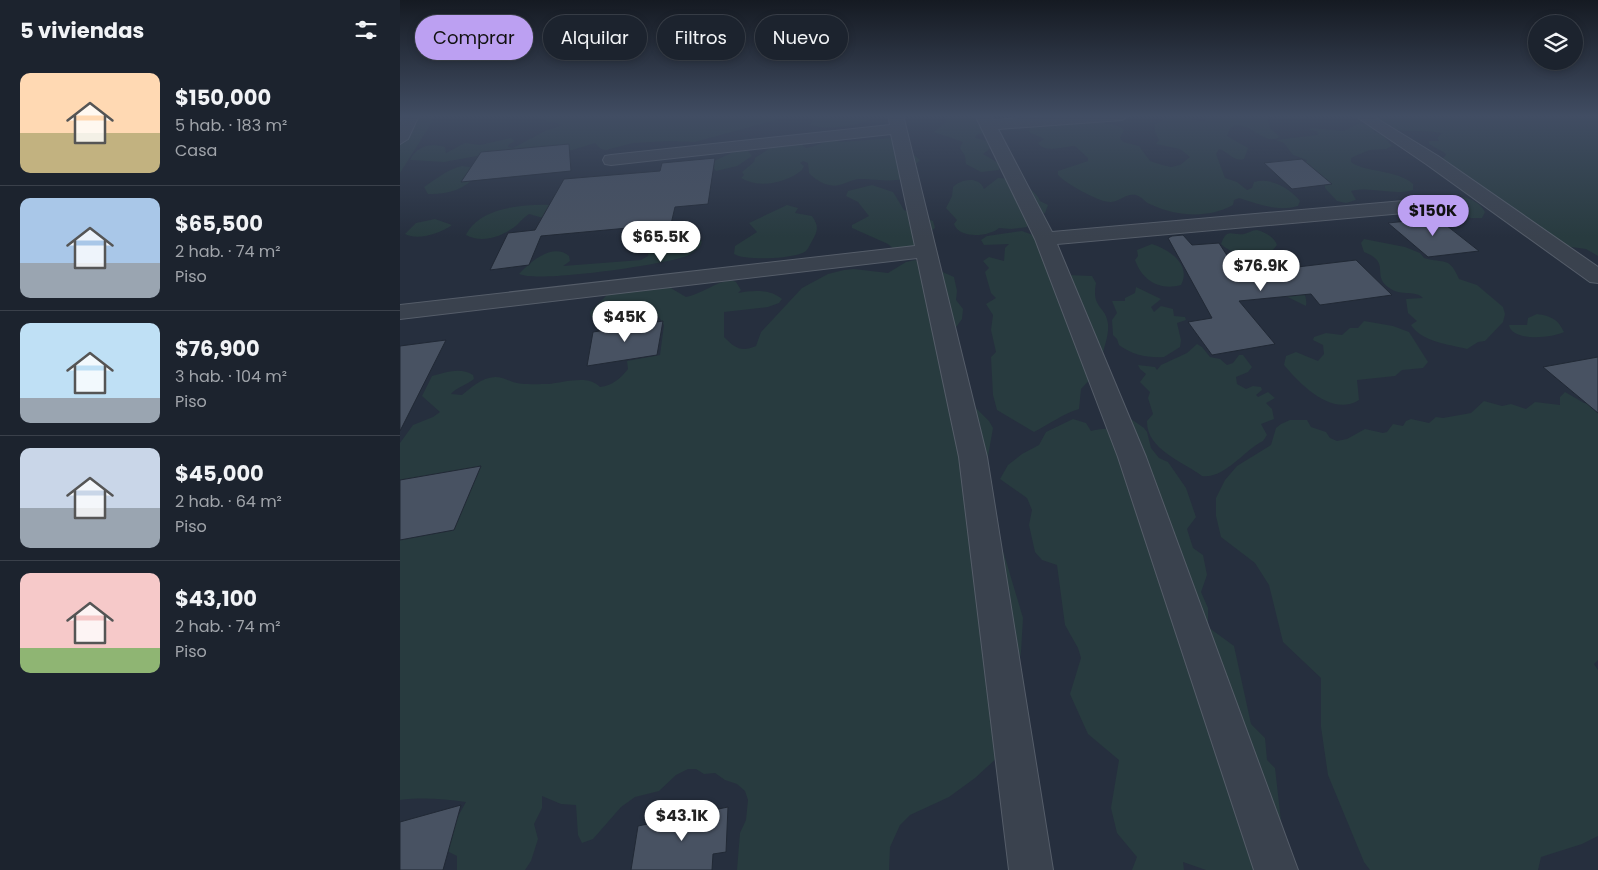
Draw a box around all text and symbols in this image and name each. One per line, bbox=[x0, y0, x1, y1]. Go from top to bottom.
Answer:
chip: Comprar bbox=[415, 15, 533, 60]
chip: Alquilar bbox=[543, 15, 647, 60]
chip: Filtros bbox=[657, 15, 745, 60]
chip: Nuevo bbox=[755, 15, 848, 60]
map controls bbox=[1528, 15, 1583, 70]
button: layers bbox=[1528, 15, 1583, 70]
text: 5 viviendas bbox=[20, 16, 144, 45]
icon: filters bbox=[352, 16, 380, 44]
text: $150,000 bbox=[175, 83, 271, 112]
icon: home bbox=[60, 93, 120, 153]
text: 5 hab. · 183 m² bbox=[175, 114, 287, 137]
text: Casa bbox=[175, 139, 217, 162]
pin: $150K bbox=[1398, 194, 1468, 237]
text: $150K bbox=[1409, 199, 1457, 222]
text: $65,500 bbox=[175, 209, 263, 238]
icon: home bbox=[60, 218, 120, 278]
pin: $65.5K bbox=[620, 220, 702, 263]
text: $65.5K bbox=[632, 225, 690, 248]
text: 2 hab. · 74 m² bbox=[175, 240, 280, 263]
pin: $76.9K bbox=[1220, 250, 1302, 292]
text: $76.9K bbox=[1234, 254, 1288, 277]
text: Piso bbox=[175, 265, 207, 288]
pin: $45K bbox=[595, 300, 655, 343]
text: $45K bbox=[604, 305, 646, 328]
text: $76,900 bbox=[175, 334, 260, 363]
icon: home bbox=[60, 343, 120, 403]
text: 3 hab. · 104 m² bbox=[175, 365, 287, 388]
text: Piso bbox=[175, 390, 207, 413]
text: $45,000 bbox=[175, 459, 264, 488]
icon: home bbox=[60, 468, 120, 528]
text: 2 hab. · 64 m² bbox=[175, 490, 282, 513]
text: Piso bbox=[175, 515, 207, 538]
text: $43,100 bbox=[175, 584, 257, 613]
icon: home bbox=[60, 593, 120, 653]
text: 2 hab. · 74 m² bbox=[175, 615, 280, 638]
text: Piso bbox=[175, 640, 207, 663]
pin: $43.1K bbox=[641, 800, 723, 842]
text: $43.1K bbox=[656, 804, 708, 827]

